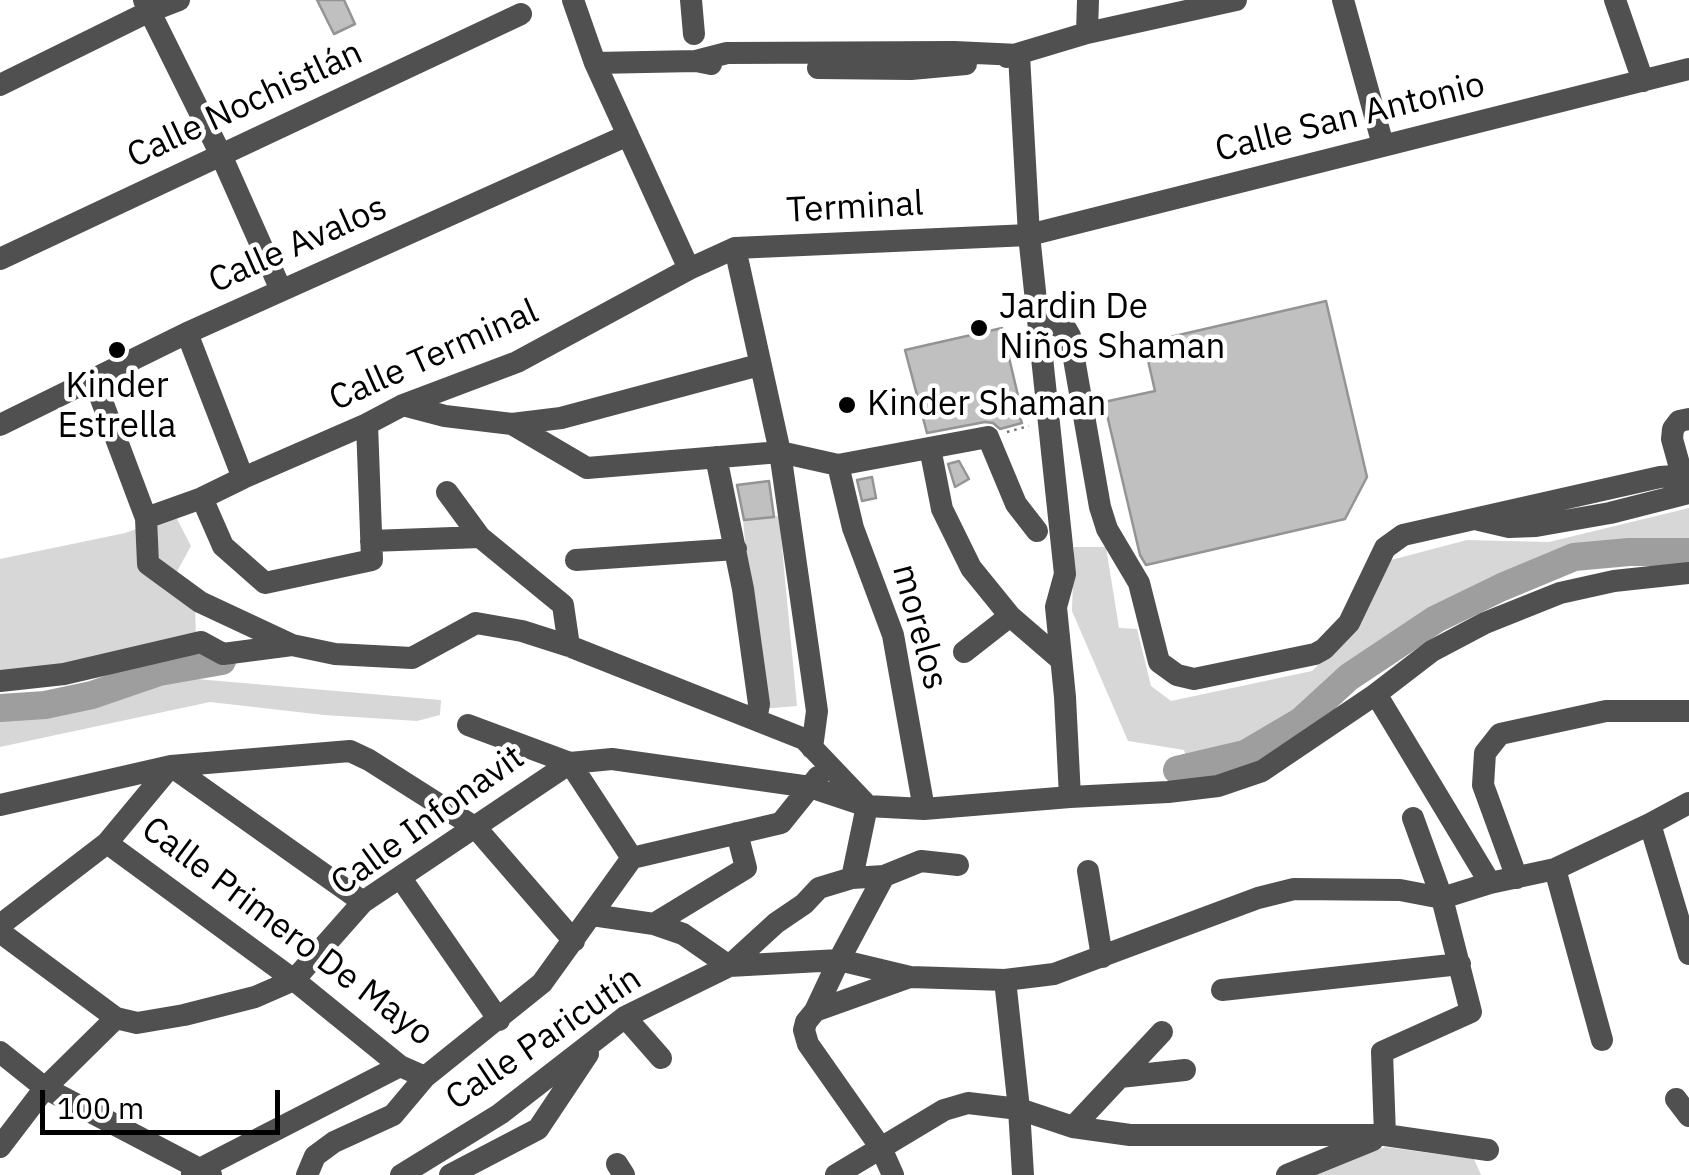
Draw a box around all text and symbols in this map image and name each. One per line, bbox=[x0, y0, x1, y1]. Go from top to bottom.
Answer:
street label: Calle Nochistlán bbox=[121, 32, 369, 178]
street label: Calle San Antonio bbox=[1211, 64, 1489, 172]
street label: Terminal bbox=[785, 183, 925, 233]
street label: Calle Avalos bbox=[203, 187, 393, 303]
place label: Jardin De Niños Shaman bbox=[999, 287, 1225, 369]
street label: Calle Terminal bbox=[323, 291, 545, 421]
marker: Jardin De Niños Shaman bbox=[968, 317, 990, 339]
marker: Kinder Estrella bbox=[106, 339, 128, 361]
place label: Kinder Estrella bbox=[58, 366, 176, 448]
place label: Kinder Shaman bbox=[867, 384, 1106, 426]
marker: Kinder Shaman bbox=[836, 394, 858, 416]
street label: morelos bbox=[882, 560, 956, 694]
street label: Calle Infonavit bbox=[323, 737, 533, 905]
street label: Calle Primero De Mayo bbox=[133, 809, 441, 1055]
street label: Calle Paricutín bbox=[438, 958, 650, 1120]
scale bar bbox=[45, 1070, 285, 1132]
text: 100 m bbox=[57, 1088, 144, 1127]

